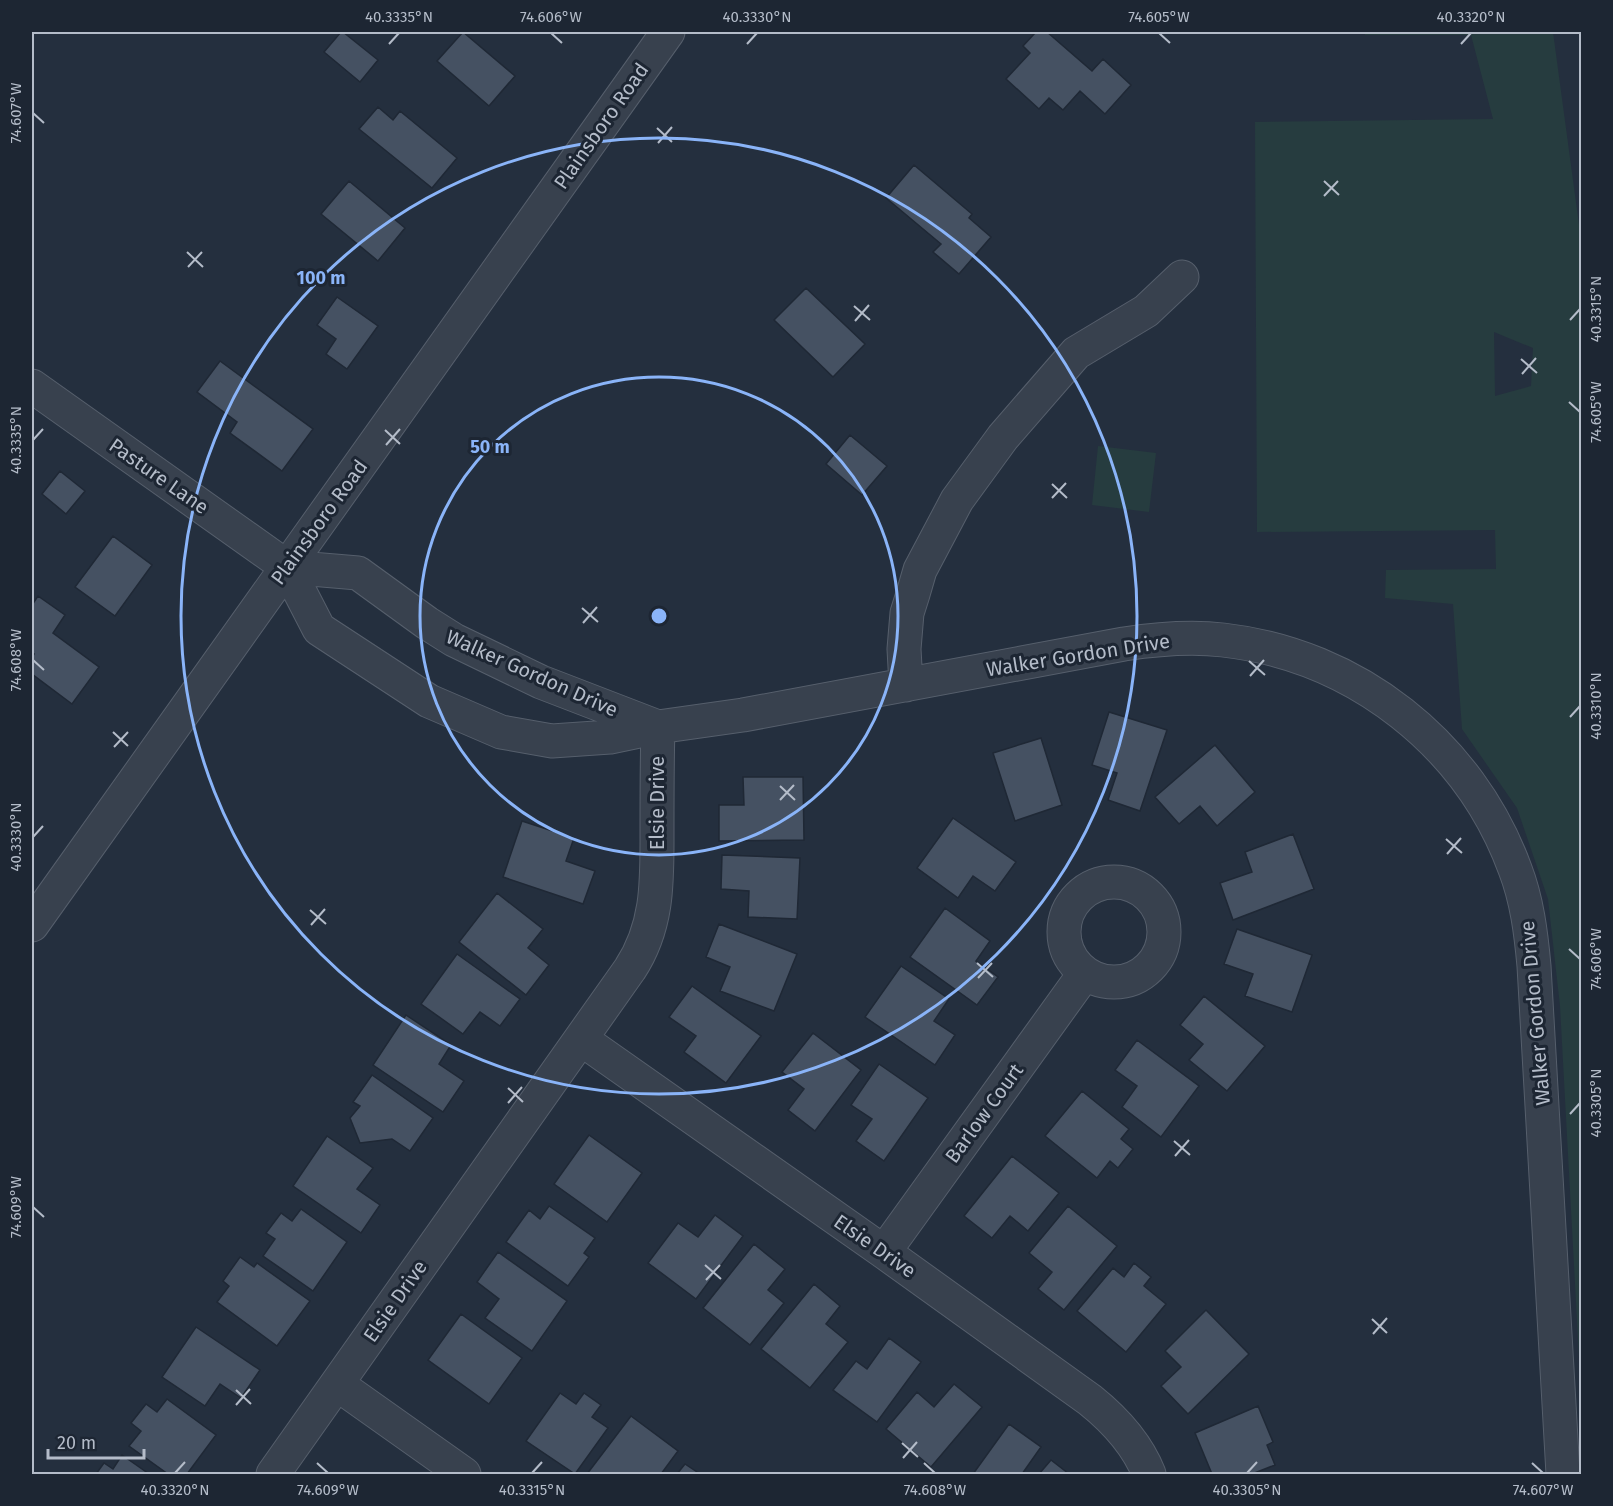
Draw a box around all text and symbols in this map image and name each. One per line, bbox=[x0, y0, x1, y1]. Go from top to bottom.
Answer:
text: 40.3335°N bbox=[365, 8, 433, 26]
text: 74.606°W bbox=[520, 8, 583, 26]
text: 40.3330°N bbox=[722, 8, 792, 26]
text: 74.605°W bbox=[1128, 8, 1190, 26]
text: 40.3320°N bbox=[1437, 8, 1505, 26]
street label: Plainsboro Road bbox=[549, 58, 653, 194]
text: 74.607°W bbox=[7, 82, 25, 143]
text: 100 m bbox=[297, 267, 345, 289]
text: 40.3315°N bbox=[1587, 276, 1605, 342]
text: 74.605°W bbox=[1587, 381, 1605, 443]
text: 40.3335°N bbox=[7, 406, 25, 474]
street label: Pasture Lane bbox=[105, 433, 213, 519]
text: 50 m bbox=[470, 436, 510, 458]
street label: Plainsboro Road bbox=[266, 455, 372, 589]
centre of rings bbox=[649, 606, 669, 626]
street label: Walker Gordon Drive bbox=[442, 624, 622, 722]
text: 74.608°W bbox=[7, 628, 25, 691]
street label: Walker Gordon Drive bbox=[985, 629, 1171, 681]
text: 40.3310°N bbox=[1587, 672, 1605, 740]
street label: Elsie Drive bbox=[645, 756, 669, 850]
text: 40.3330°N bbox=[7, 802, 25, 872]
street label: Walker Gordon Drive bbox=[1515, 920, 1555, 1106]
text: 74.606°W bbox=[1587, 927, 1605, 990]
street label: Barlow Court bbox=[940, 1058, 1029, 1167]
text: 40.3305°N bbox=[1587, 1069, 1605, 1137]
text: 74.609°W bbox=[7, 1175, 25, 1238]
street label: Elsie Drive bbox=[829, 1209, 921, 1283]
street label: Elsie Drive bbox=[358, 1255, 432, 1347]
scale bar bbox=[48, 1422, 144, 1460]
text: 20 m bbox=[57, 1432, 96, 1454]
text: 40.3320°N bbox=[141, 1481, 209, 1499]
text: 74.609°W bbox=[297, 1481, 360, 1499]
text: 40.3315°N bbox=[499, 1481, 565, 1499]
text: 74.608°W bbox=[904, 1481, 967, 1499]
text: 40.3305°N bbox=[1213, 1481, 1281, 1499]
text: 74.607°W bbox=[1513, 1481, 1574, 1499]

